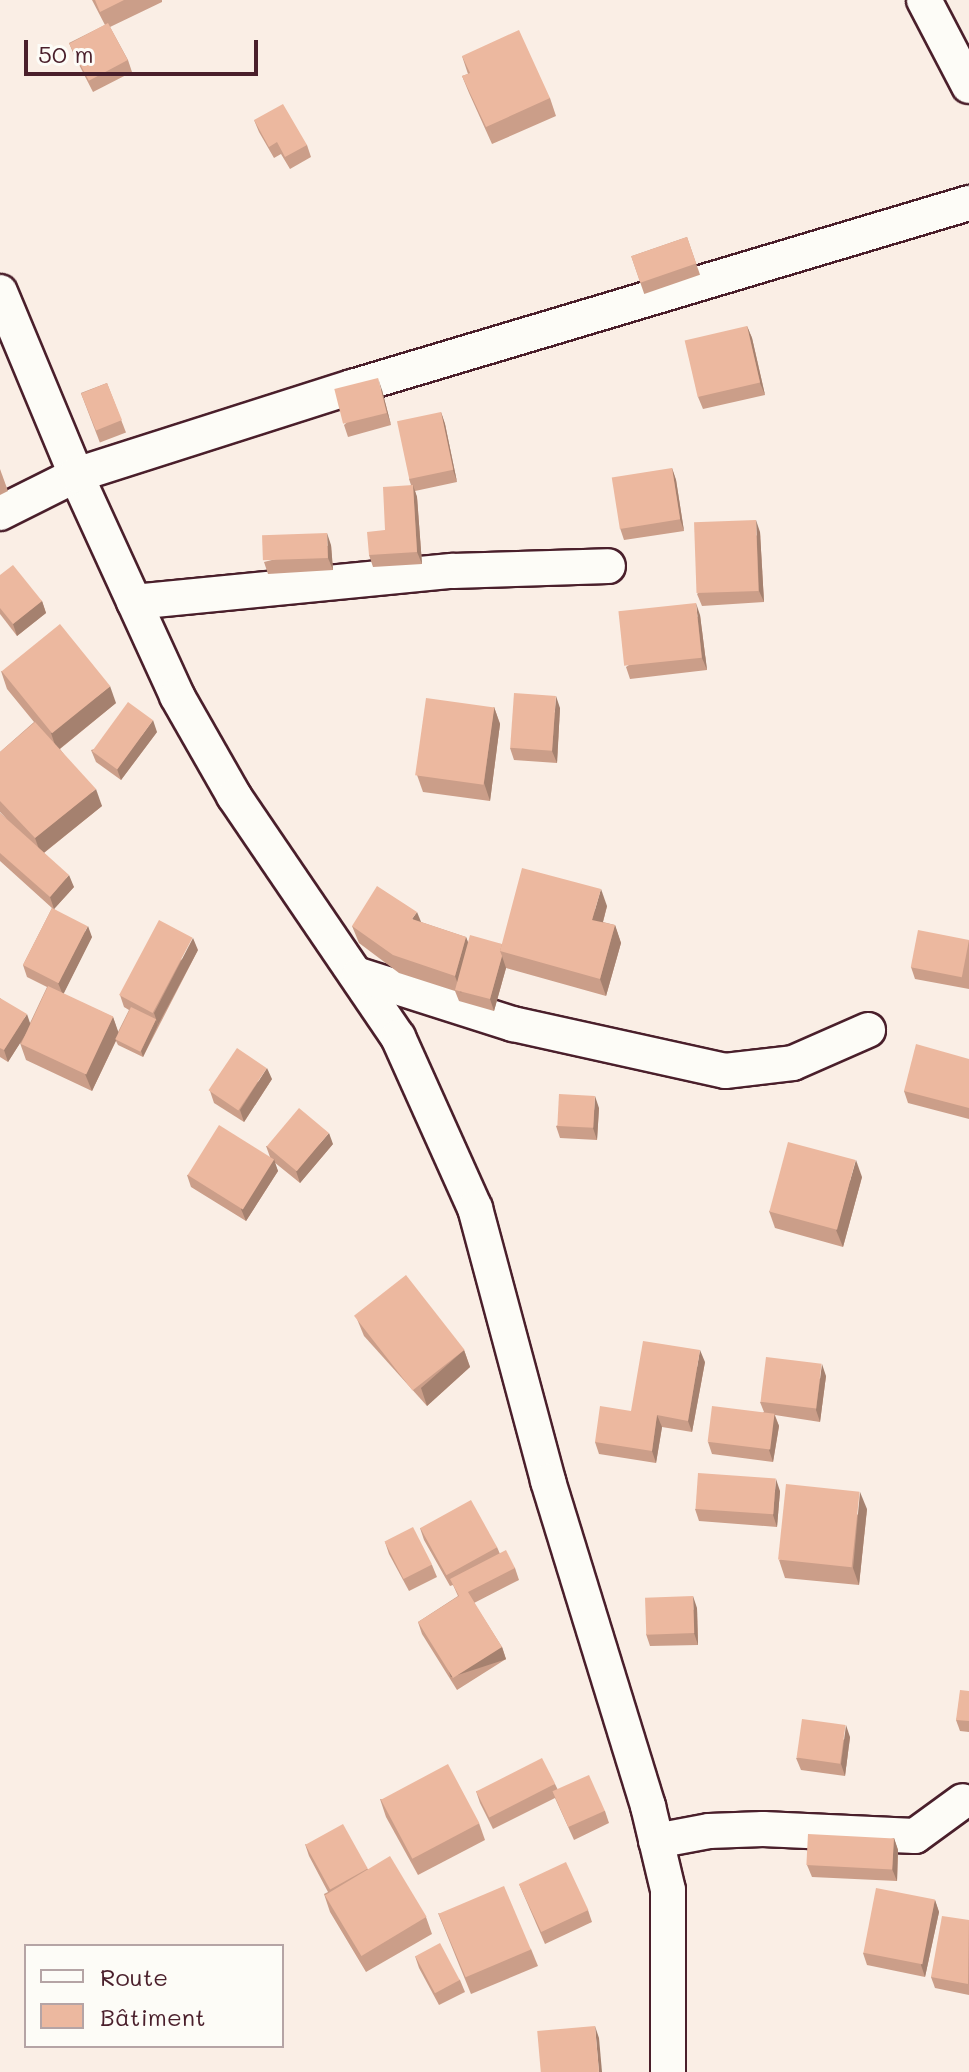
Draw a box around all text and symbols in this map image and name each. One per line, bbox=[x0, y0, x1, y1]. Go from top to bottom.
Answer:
scale bar bbox=[28, 24, 262, 74]
text: 50 m bbox=[38, 38, 94, 69]
legend bbox=[24, 1944, 284, 2048]
text: Route bbox=[100, 1961, 168, 1992]
text: Bâtiment bbox=[100, 2001, 206, 2032]

